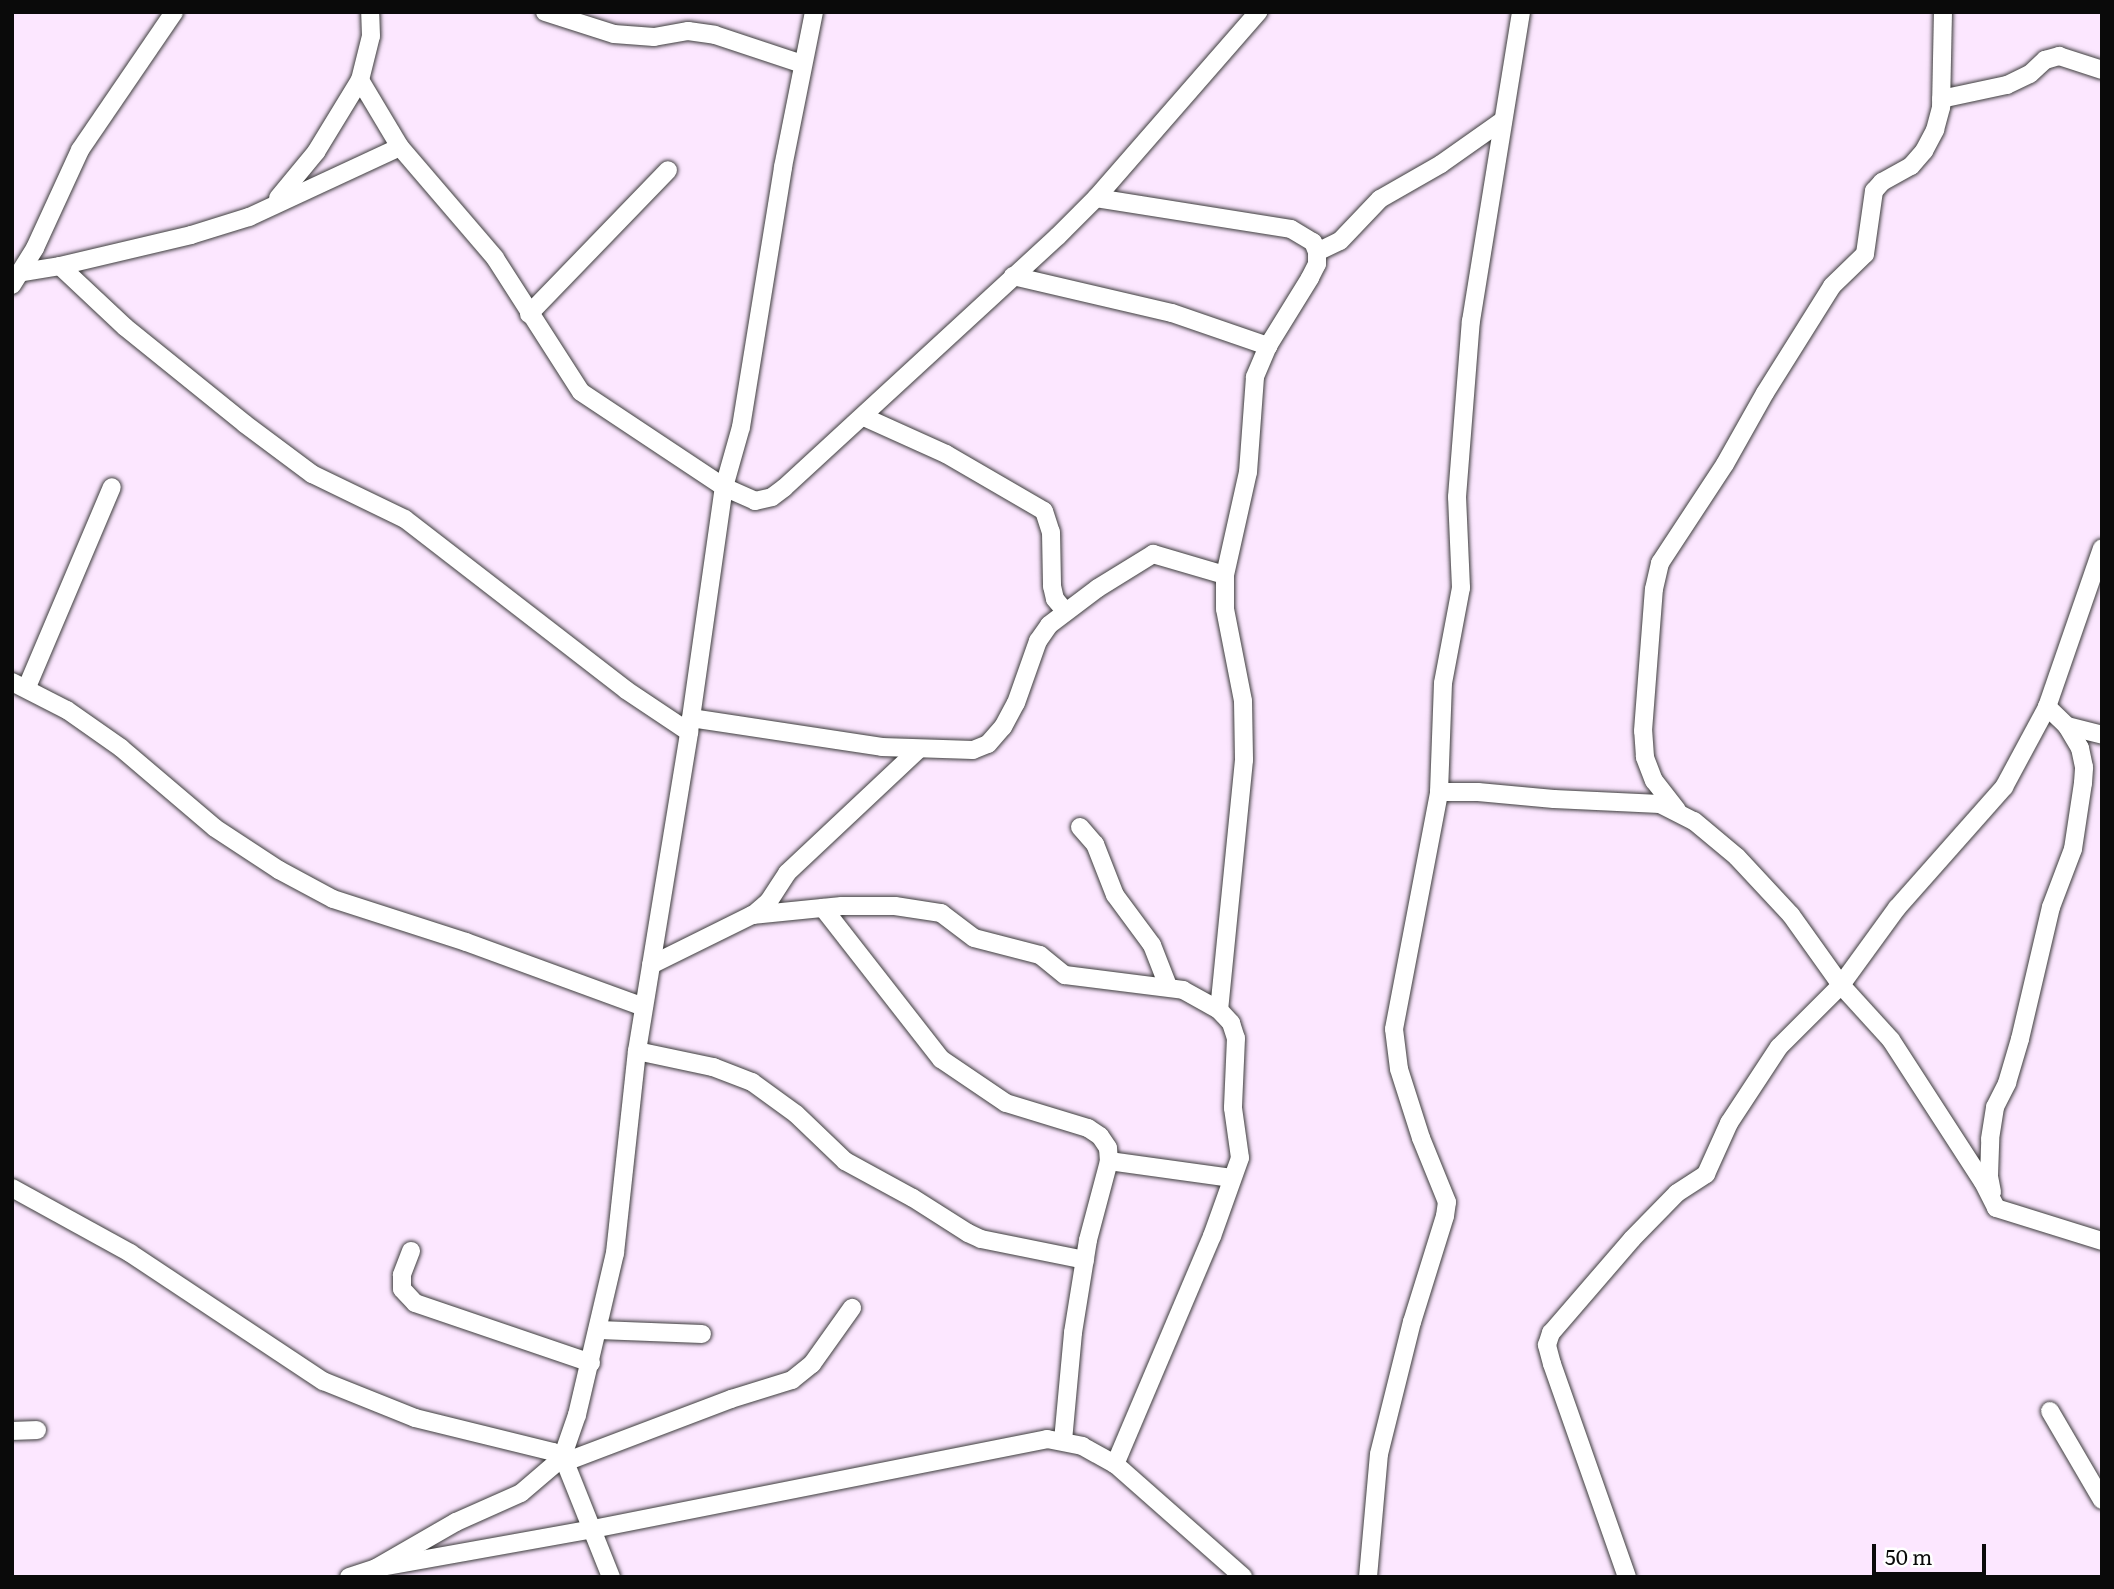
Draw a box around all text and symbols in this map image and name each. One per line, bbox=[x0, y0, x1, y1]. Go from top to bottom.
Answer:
scale bar bbox=[1876, 1530, 1990, 1574]
text: 50 m bbox=[1885, 1540, 1932, 1571]

